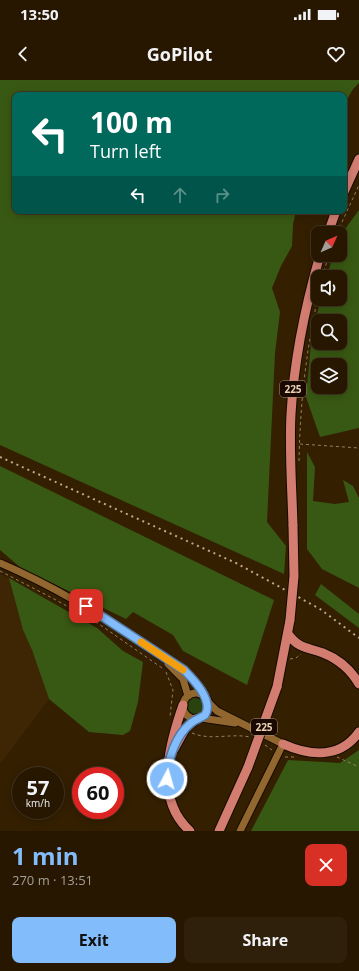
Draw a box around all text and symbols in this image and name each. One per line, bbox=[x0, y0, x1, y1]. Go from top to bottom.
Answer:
text: 13:50 bbox=[20, 4, 59, 24]
text: GoPilot bbox=[147, 42, 212, 66]
icon: back bbox=[12, 43, 34, 65]
icon: heart bbox=[325, 43, 347, 65]
text: 100 m bbox=[90, 103, 173, 141]
icon: left bbox=[24, 108, 76, 160]
text: Turn left bbox=[90, 139, 161, 163]
icon: left bbox=[127, 184, 149, 206]
icon: ahead bbox=[169, 184, 191, 206]
icon: right bbox=[211, 184, 233, 206]
north arrow bbox=[311, 226, 347, 262]
map controls bbox=[311, 226, 347, 394]
button: sound bbox=[311, 270, 347, 306]
button: search bbox=[311, 314, 347, 350]
button: layers bbox=[311, 358, 347, 394]
road number: 225 bbox=[280, 381, 306, 397]
pin bbox=[69, 589, 103, 623]
icon: arrive bbox=[75, 595, 97, 617]
road number: 225 bbox=[251, 719, 277, 735]
position arrow bbox=[146, 758, 188, 800]
speed limit sign: 60 bbox=[72, 767, 124, 819]
text: 57 bbox=[27, 774, 49, 801]
text: km/h bbox=[26, 796, 50, 810]
text: 1 min bbox=[12, 839, 79, 872]
button: close bbox=[305, 844, 347, 886]
text: 270 m · 13:51 bbox=[12, 871, 93, 889]
button: Exit bbox=[12, 917, 176, 963]
button: Share bbox=[184, 917, 347, 963]

